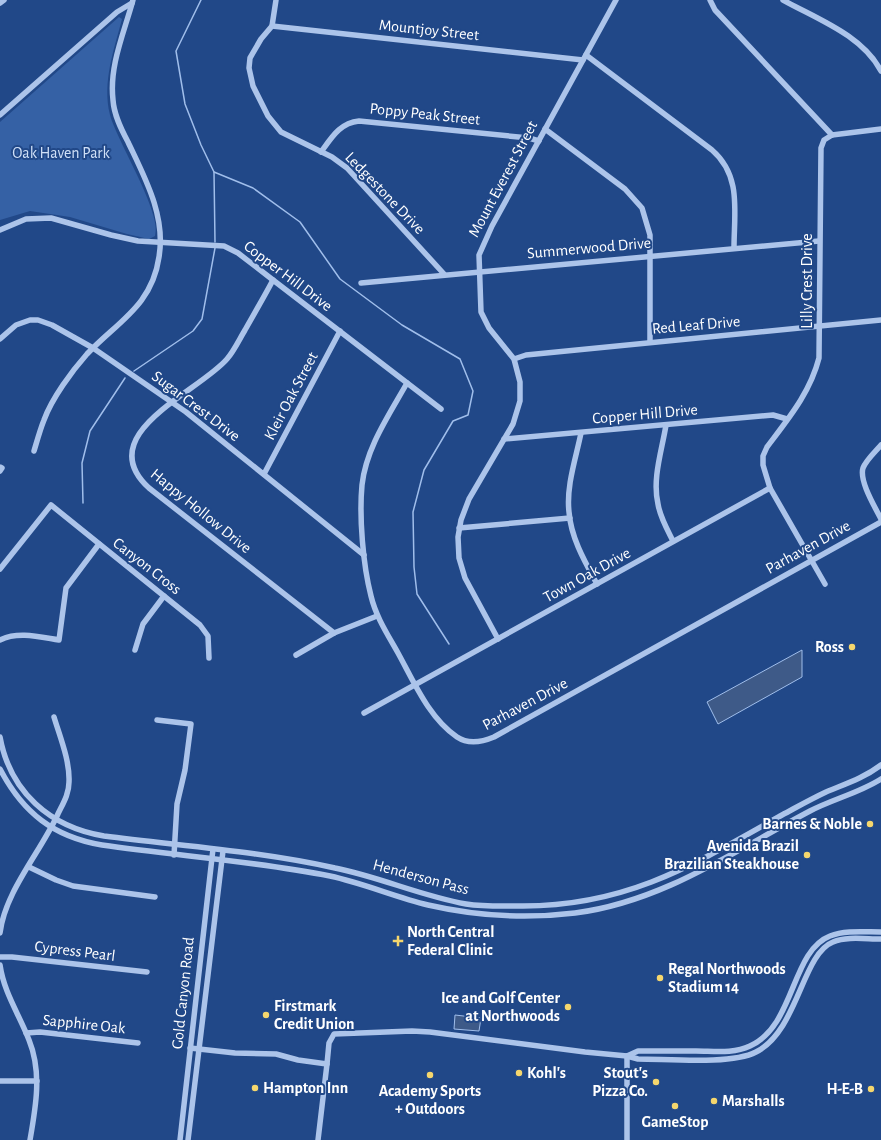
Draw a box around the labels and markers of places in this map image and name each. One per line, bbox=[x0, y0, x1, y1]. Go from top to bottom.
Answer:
place label: Ross bbox=[815, 639, 844, 655]
marker: Ross bbox=[847, 642, 857, 652]
place label: Barnes & Noble bbox=[762, 816, 862, 832]
marker: Barnes & Noble bbox=[865, 819, 875, 829]
place label: Avenida Brazil Brazilian Steakhouse bbox=[664, 838, 799, 872]
marker: Avenida Brazil Brazilian Steakhouse bbox=[802, 850, 812, 860]
place label: North Central Federal Clinic bbox=[407, 924, 494, 958]
marker: North Central Federal Clinic bbox=[392, 935, 404, 947]
place label: Regal Northwoods Stadium 14 bbox=[668, 961, 786, 995]
marker: Regal Northwoods Stadium 14 bbox=[655, 973, 665, 983]
place label: Ice and Golf Center at Northwoods bbox=[441, 990, 560, 1024]
place label: Firstmark Credit Union bbox=[274, 998, 354, 1032]
marker: Ice and Golf Center at Northwoods bbox=[563, 1002, 573, 1012]
marker: Firstmark Credit Union bbox=[261, 1010, 271, 1020]
place label: Kohl's bbox=[527, 1065, 566, 1081]
place label: Stout's Pizza Co. bbox=[592, 1065, 648, 1099]
marker: Kohl's bbox=[514, 1068, 524, 1078]
marker: Academy Sports + Outdoors bbox=[425, 1070, 435, 1080]
marker: Stout's Pizza Co. bbox=[651, 1077, 661, 1087]
place label: Hampton Inn bbox=[263, 1080, 348, 1096]
place label: H-E-B bbox=[827, 1081, 863, 1097]
marker: Hampton Inn bbox=[250, 1083, 260, 1093]
place label: Academy Sports + Outdoors bbox=[379, 1083, 481, 1117]
marker: H-E-B bbox=[866, 1084, 876, 1094]
place label: Marshalls bbox=[722, 1093, 785, 1109]
marker: Marshalls bbox=[709, 1096, 719, 1106]
marker: GameStop bbox=[670, 1101, 680, 1111]
place label: GameStop bbox=[642, 1114, 708, 1130]

